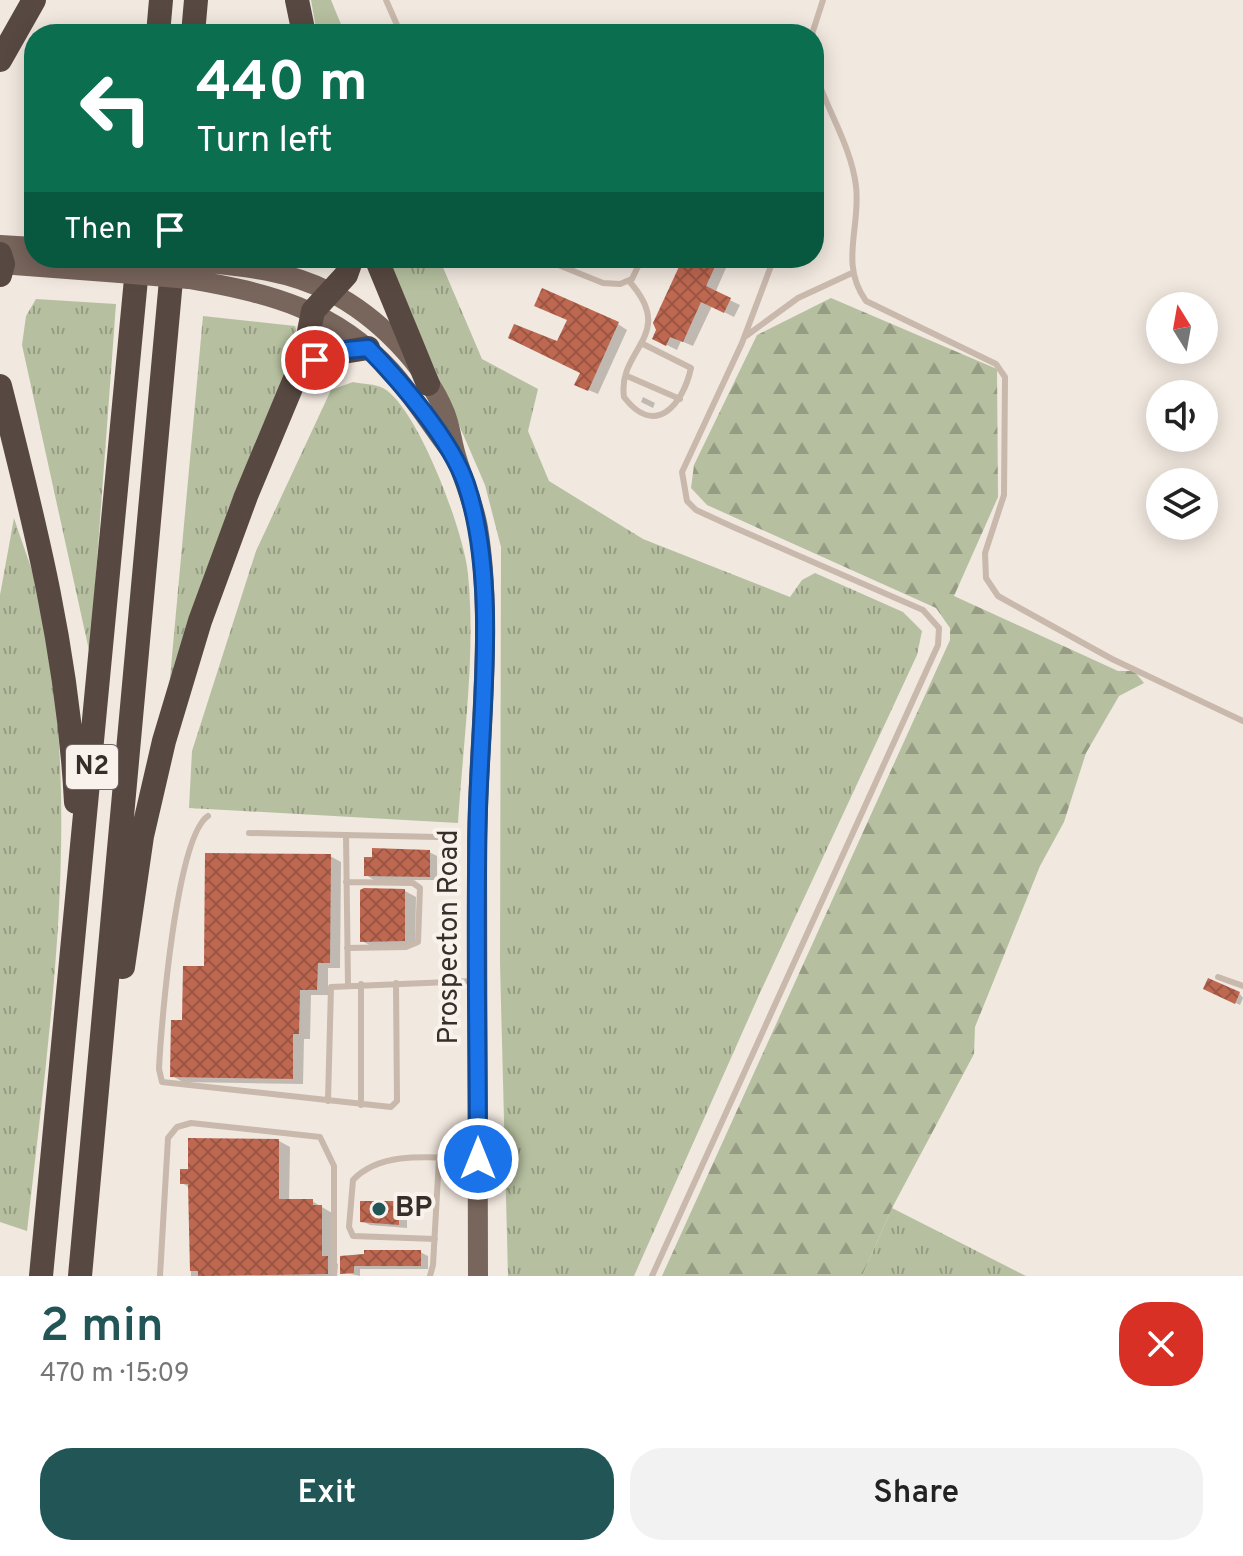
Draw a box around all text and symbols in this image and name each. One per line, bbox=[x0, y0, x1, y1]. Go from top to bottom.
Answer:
text: 440 m bbox=[196, 50, 368, 120]
icon: left bbox=[64, 56, 168, 160]
text: Turn left bbox=[196, 119, 333, 165]
icon: arrive bbox=[148, 208, 192, 252]
text: Then bbox=[64, 212, 132, 249]
north arrow bbox=[1146, 292, 1218, 364]
map controls bbox=[1146, 292, 1218, 540]
pin bbox=[281, 326, 349, 394]
icon: arrive bbox=[293, 338, 337, 382]
button: sound bbox=[1146, 380, 1218, 452]
button: layers bbox=[1146, 468, 1218, 540]
road number: N2 bbox=[66, 745, 118, 789]
street label: Prospecton Road bbox=[432, 830, 468, 1044]
position arrow bbox=[436, 1117, 520, 1201]
place label: BP bbox=[395, 1191, 432, 1227]
marker: BP bbox=[370, 1200, 388, 1218]
text: 2 min bbox=[40, 1298, 164, 1358]
button: close bbox=[1119, 1302, 1203, 1386]
text: 470 m · 15:09 bbox=[40, 1358, 190, 1391]
button: Exit bbox=[40, 1448, 614, 1540]
button: Share bbox=[630, 1448, 1203, 1540]

